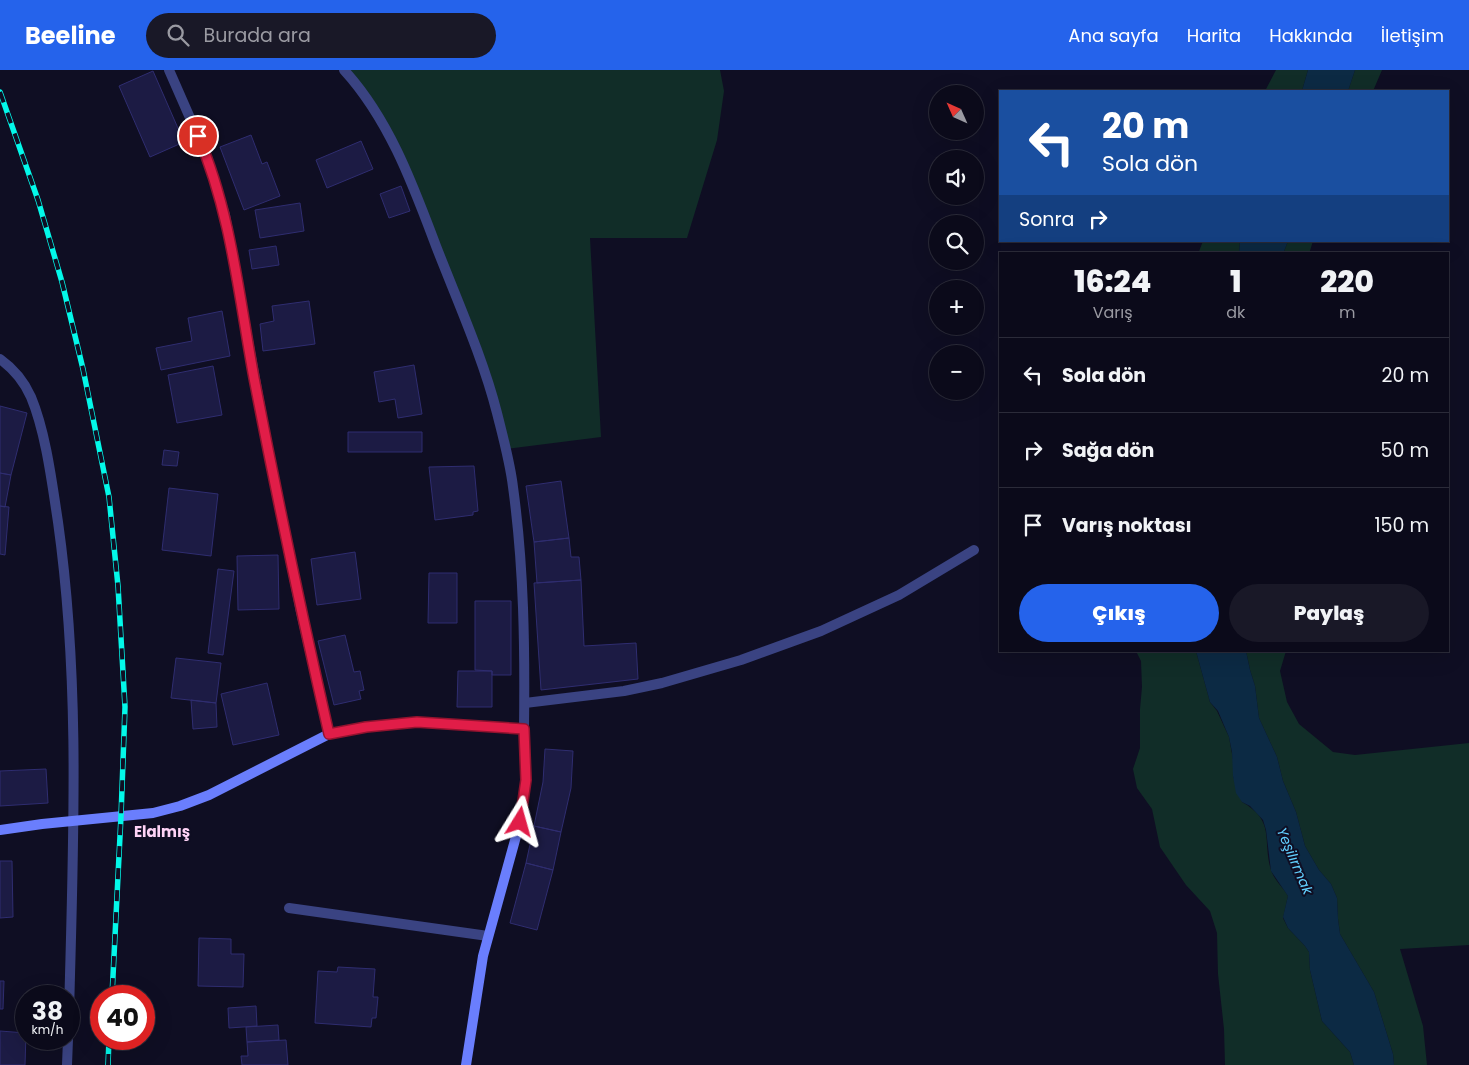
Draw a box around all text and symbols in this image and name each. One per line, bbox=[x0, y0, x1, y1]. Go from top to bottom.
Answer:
search box bbox=[146, 13, 496, 58]
text: Beeline bbox=[25, 19, 116, 52]
icon: search bbox=[164, 21, 192, 49]
text: Burada ara bbox=[204, 22, 311, 49]
text: Ana sayfa bbox=[1068, 23, 1159, 48]
text: Harita bbox=[1187, 23, 1241, 48]
text: Hakkında bbox=[1269, 23, 1353, 48]
text: İletişim bbox=[1381, 23, 1444, 48]
north arrow bbox=[929, 85, 984, 140]
map controls bbox=[929, 85, 984, 400]
text: 20 m bbox=[1102, 101, 1189, 150]
icon: left bbox=[1019, 110, 1084, 175]
pin bbox=[177, 115, 219, 157]
icon: arrive bbox=[184, 122, 212, 150]
text: Sola dön bbox=[1102, 148, 1198, 179]
button: sound bbox=[929, 150, 984, 205]
icon: right bbox=[1084, 205, 1112, 233]
text: Sonra bbox=[1019, 206, 1074, 233]
button: search bbox=[929, 215, 984, 270]
text: 16:24 bbox=[1074, 260, 1151, 303]
text: 1 bbox=[1230, 260, 1242, 303]
text: 220 bbox=[1320, 260, 1374, 303]
button: + bbox=[929, 280, 984, 335]
text: Varış bbox=[1093, 301, 1133, 324]
text: dk bbox=[1226, 301, 1245, 324]
text: m bbox=[1339, 301, 1355, 324]
button: − bbox=[929, 345, 984, 400]
icon: left bbox=[1019, 361, 1047, 389]
text: Sola dön bbox=[1062, 362, 1146, 389]
text: 20 m bbox=[1381, 362, 1429, 389]
icon: right bbox=[1019, 436, 1047, 464]
text: Sağa dön bbox=[1062, 437, 1154, 464]
text: 50 m bbox=[1380, 437, 1429, 464]
icon: arrive bbox=[1019, 511, 1047, 539]
text: Varış noktası bbox=[1062, 512, 1192, 539]
text: 150 m bbox=[1374, 512, 1429, 539]
button: Çıkış bbox=[1019, 584, 1219, 642]
button: Paylaş bbox=[1229, 584, 1429, 642]
position arrow bbox=[493, 795, 545, 847]
district label: Elalmış bbox=[134, 821, 190, 842]
water label: Yeşilırmak bbox=[1272, 825, 1318, 898]
speed limit sign: 40 bbox=[90, 985, 155, 1050]
text: 38 bbox=[32, 994, 63, 1029]
text: km/h bbox=[32, 1021, 63, 1038]

